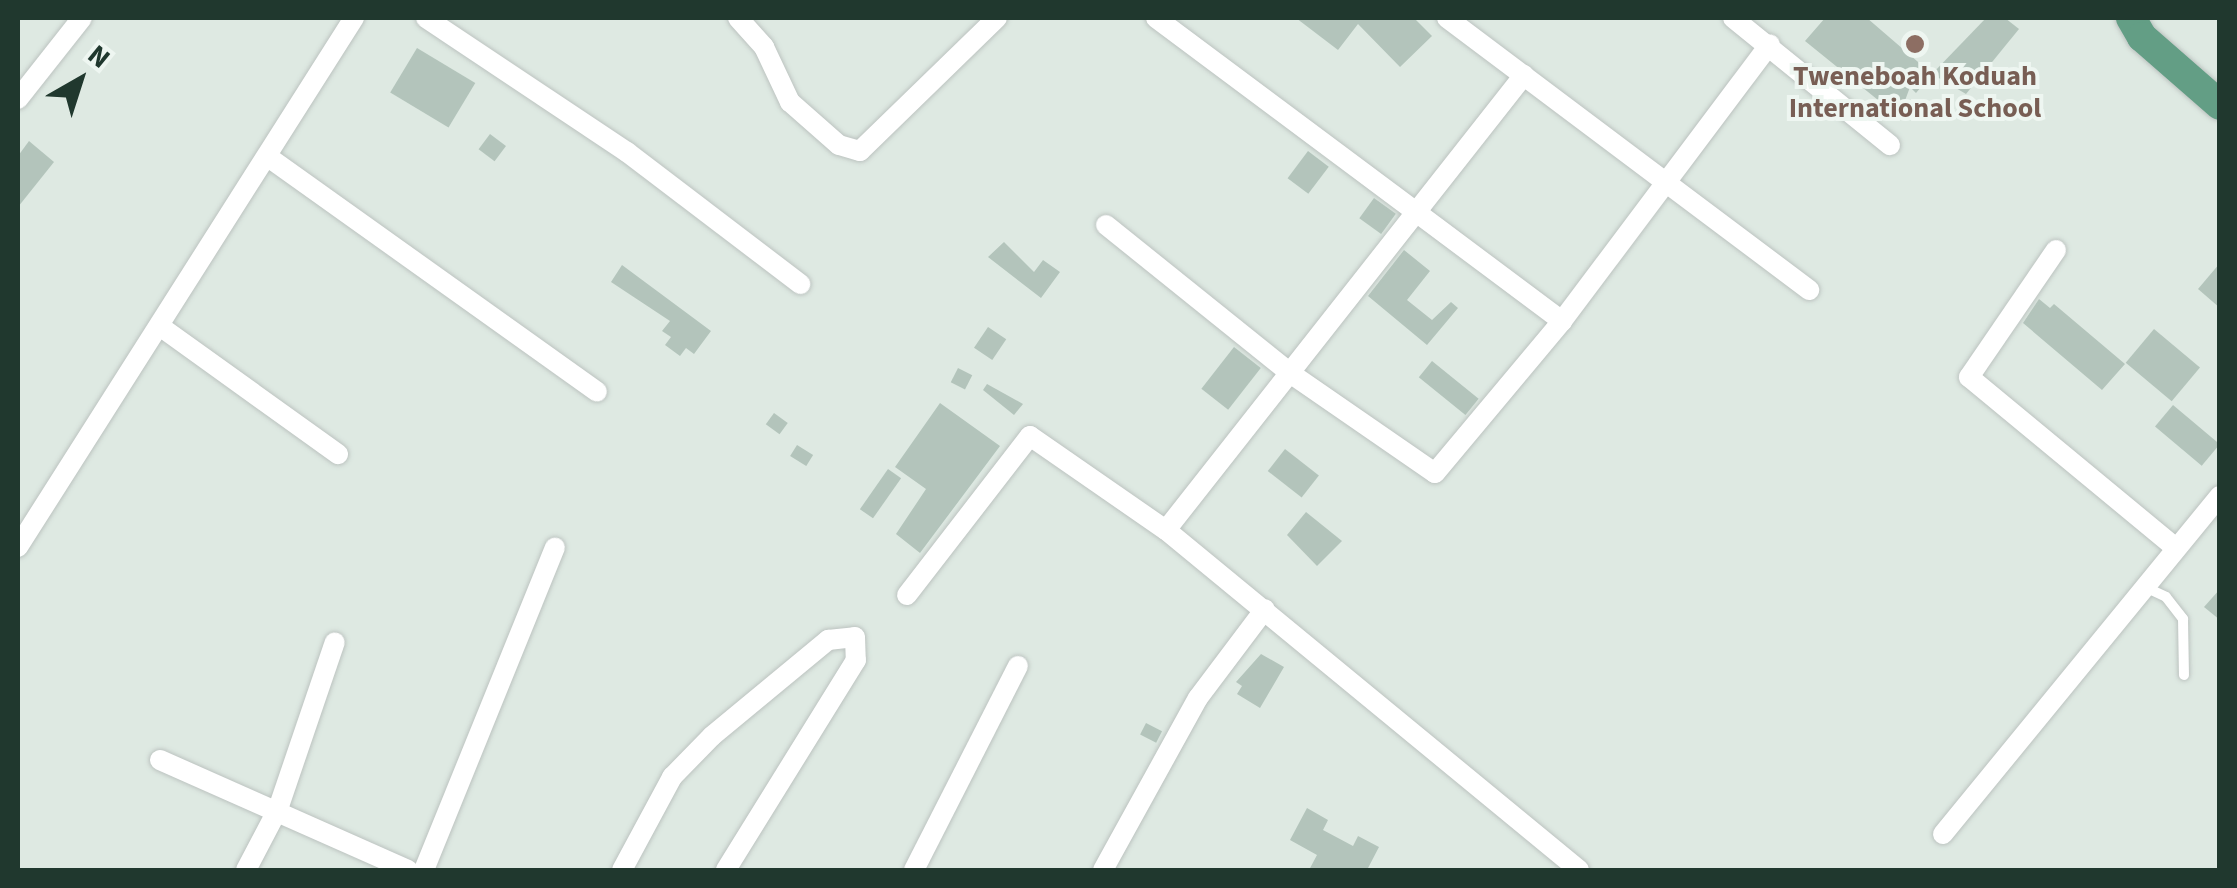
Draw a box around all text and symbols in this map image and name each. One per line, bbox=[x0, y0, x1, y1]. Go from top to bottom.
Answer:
north arrow bbox=[30, 30, 130, 130]
marker: Tweneboah Koduah International School bbox=[1904, 33, 1926, 55]
text: N bbox=[79, 35, 119, 78]
place label: Tweneboah Koduah International School bbox=[1789, 59, 2041, 125]

